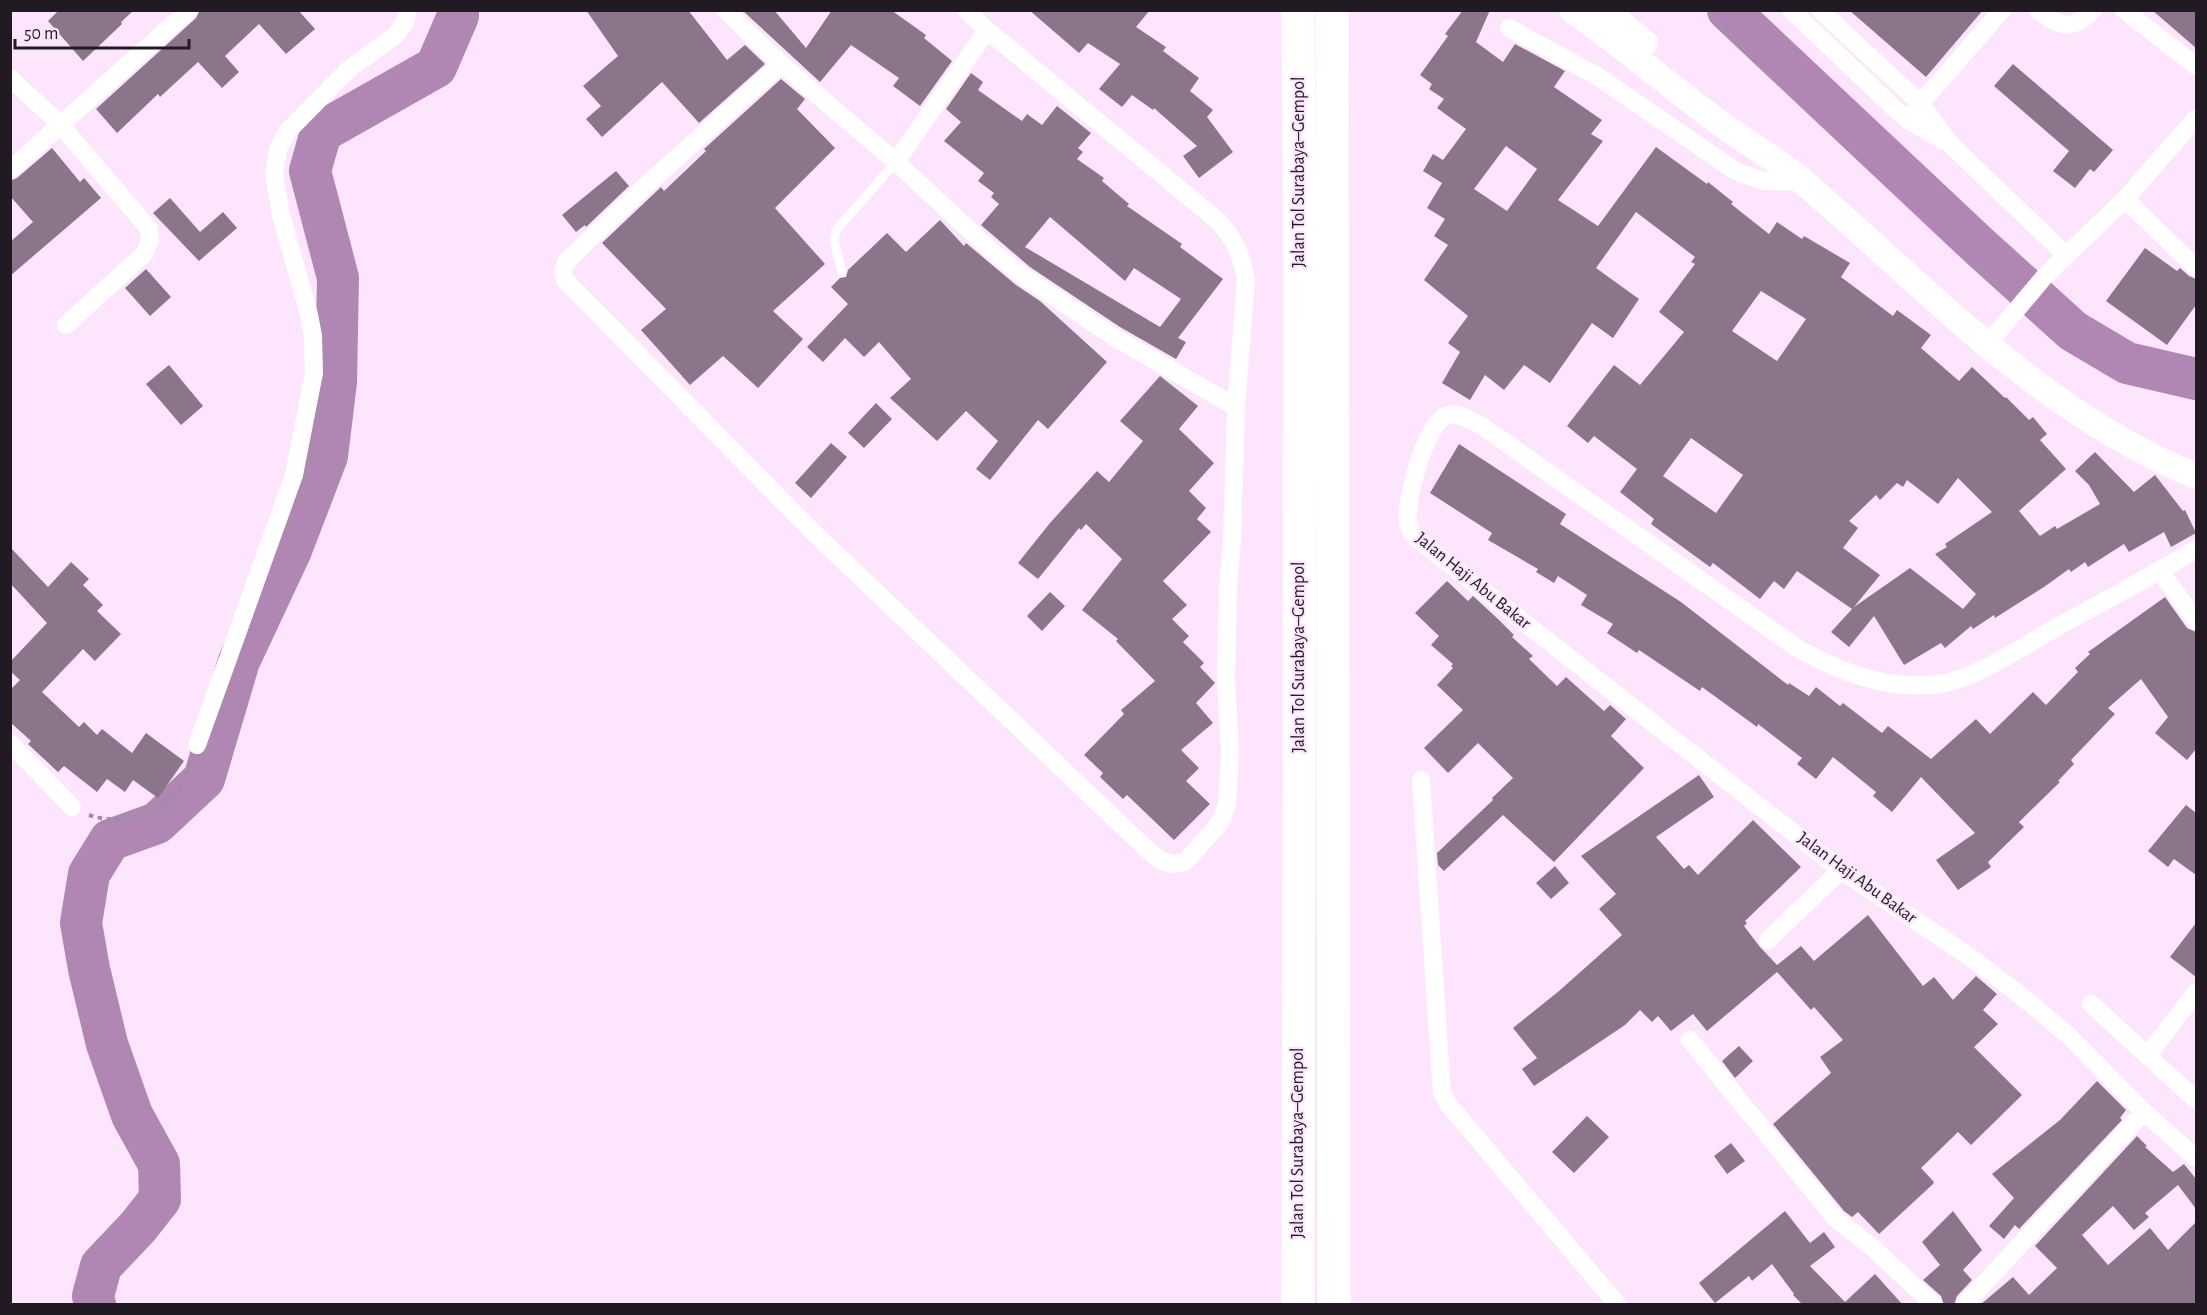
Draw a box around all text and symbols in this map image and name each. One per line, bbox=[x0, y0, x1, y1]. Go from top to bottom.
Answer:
scale bar bbox=[15, 12, 189, 50]
text: 50 m bbox=[24, 25, 58, 43]
street label: Jalan Tol Surabaya–Gempol bbox=[1290, 77, 1308, 267]
street label: Jalan Haji Abu Bakar bbox=[1412, 529, 1534, 633]
street label: Jalan Tol Surabaya–Gempol bbox=[1290, 562, 1308, 752]
street label: Jalan Haji Abu Bakar bbox=[1794, 829, 1920, 927]
street label: Jalan Tol Surabaya–Gempol bbox=[1289, 1048, 1307, 1238]

